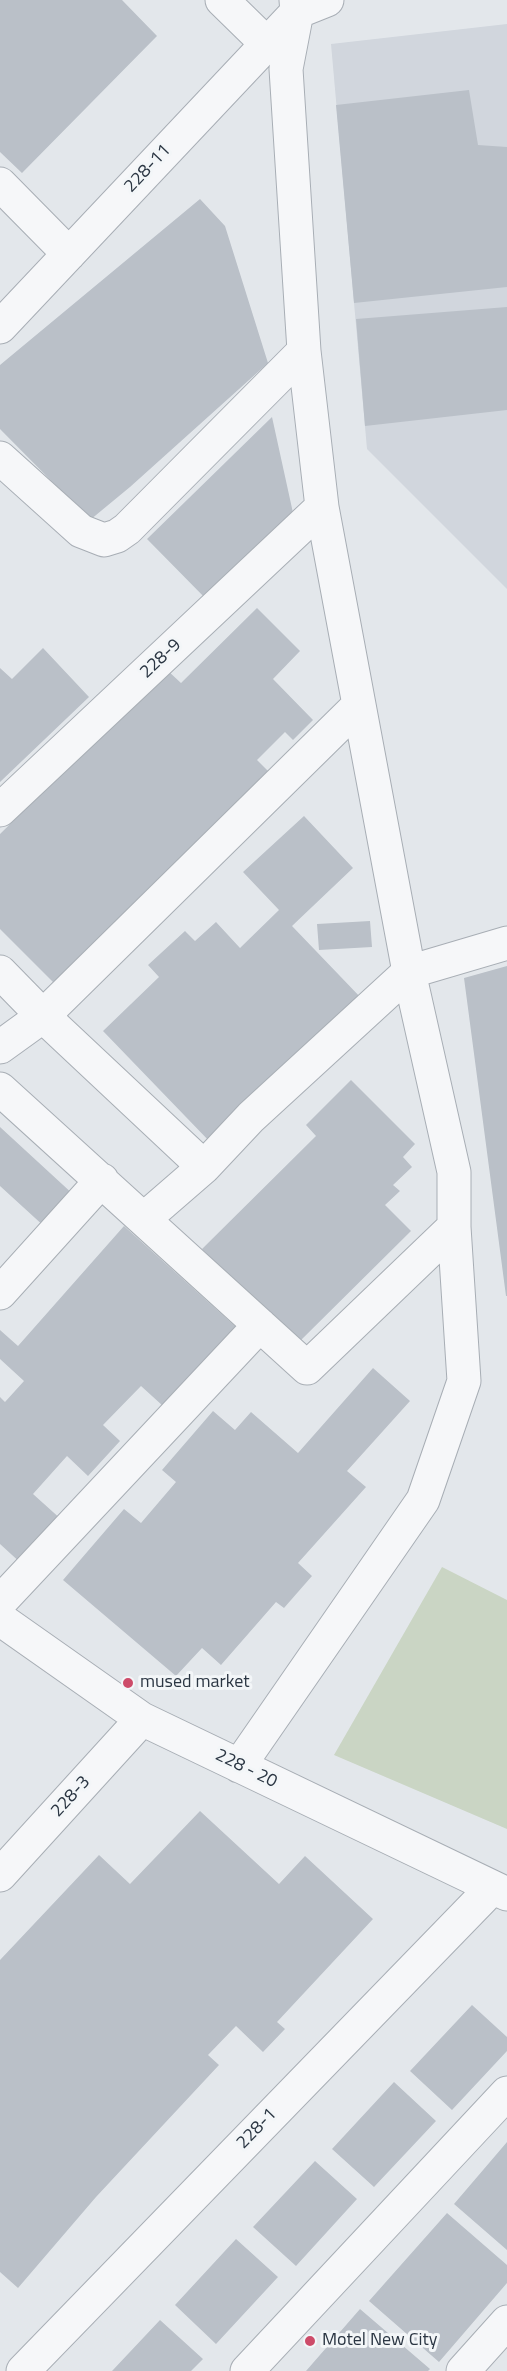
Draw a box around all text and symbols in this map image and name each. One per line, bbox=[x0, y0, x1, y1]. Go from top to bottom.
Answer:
street label: 228-11 bbox=[120, 140, 176, 198]
street label: 228-9 bbox=[136, 635, 186, 683]
place label: mused market bbox=[140, 1672, 250, 1694]
marker: mused market bbox=[121, 1676, 135, 1690]
street label: 228 - 20 bbox=[212, 1745, 280, 1793]
street label: 228-3 bbox=[47, 1772, 95, 1822]
street label: 228-1 bbox=[232, 2104, 282, 2154]
place label: Motel New City bbox=[322, 2330, 437, 2352]
marker: Motel New City bbox=[303, 2334, 317, 2348]

